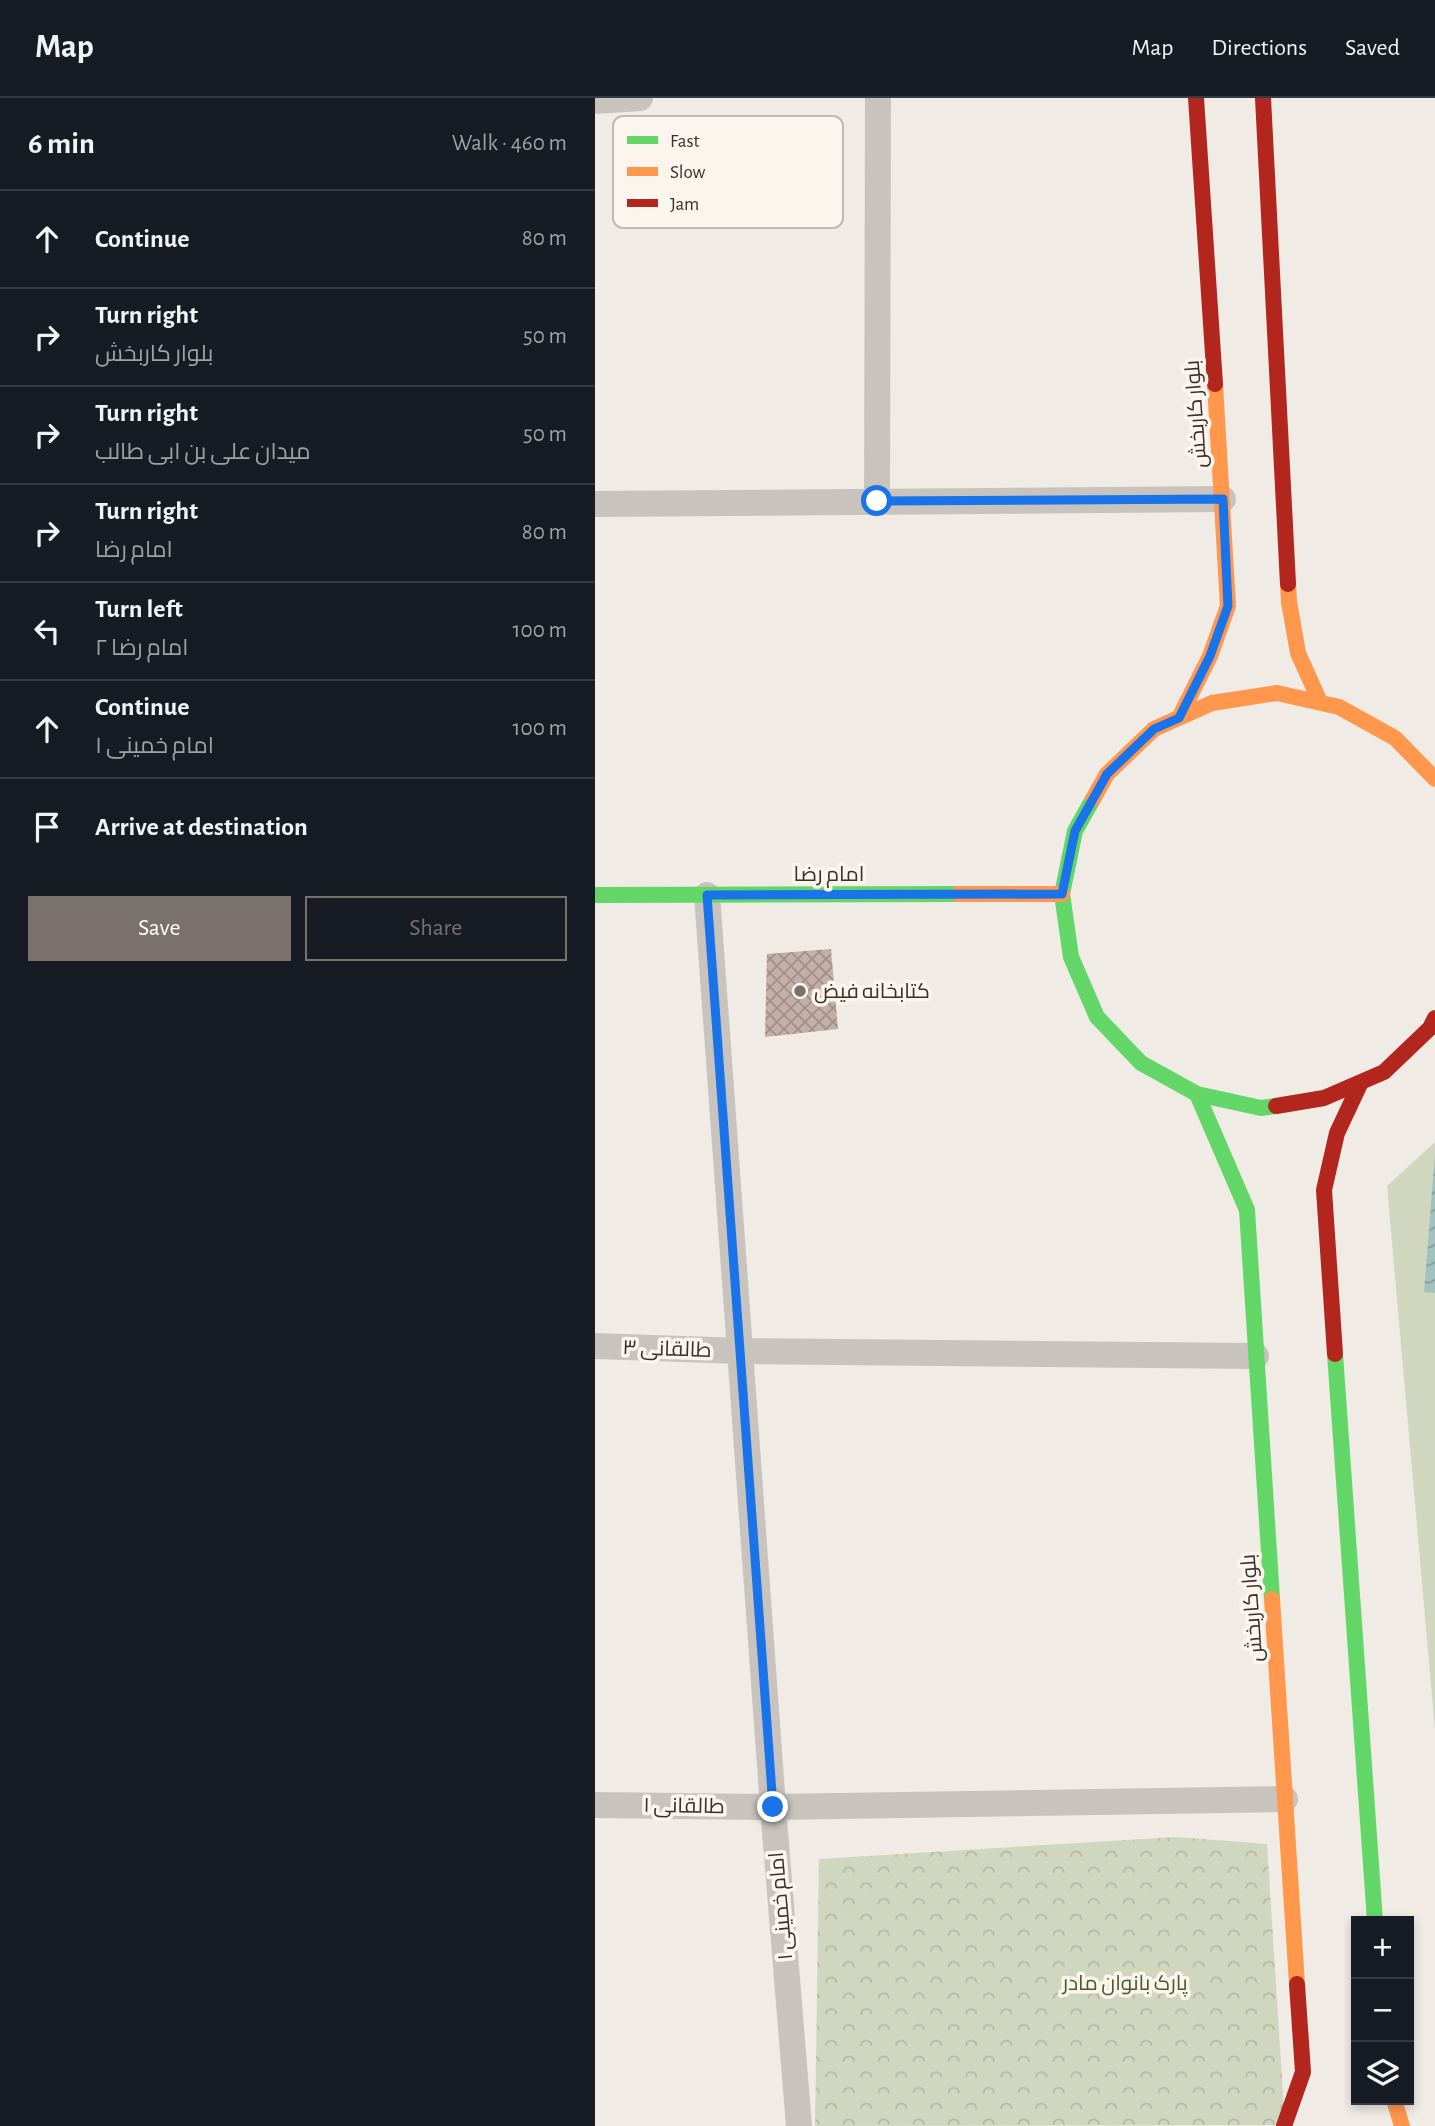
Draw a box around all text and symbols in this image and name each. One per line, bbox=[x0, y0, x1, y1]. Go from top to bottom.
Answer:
text: Map bbox=[35, 31, 94, 64]
text: Map bbox=[1131, 36, 1173, 60]
text: Directions bbox=[1211, 36, 1307, 60]
text: Saved bbox=[1345, 36, 1400, 60]
legend bbox=[613, 116, 843, 228]
text: 6 min bbox=[28, 129, 95, 159]
text: Walk · 460 m bbox=[452, 132, 567, 155]
text: Fast bbox=[670, 132, 700, 151]
text: Slow bbox=[670, 163, 706, 182]
text: Jam bbox=[670, 195, 699, 214]
icon: ahead bbox=[28, 220, 66, 258]
text: Continue bbox=[95, 226, 190, 252]
text: 80 m bbox=[522, 227, 567, 250]
text: Turn right bbox=[95, 302, 198, 328]
icon: right bbox=[28, 318, 66, 356]
text: 50 m bbox=[523, 325, 567, 348]
text: بلوار کاربخش bbox=[95, 343, 213, 366]
street label: بلوار کاربخش bbox=[1182, 359, 1212, 469]
text: Turn right bbox=[95, 400, 198, 426]
icon: right bbox=[28, 416, 66, 454]
text: 50 m bbox=[523, 423, 567, 446]
text: میدان علی بن ابی طالب bbox=[95, 441, 310, 464]
route start bbox=[861, 485, 892, 516]
text: Turn right bbox=[95, 498, 198, 524]
icon: right bbox=[28, 514, 66, 552]
text: 80 m bbox=[522, 521, 567, 544]
text: امام رضا bbox=[95, 539, 173, 562]
text: Turn left bbox=[95, 596, 183, 622]
icon: left bbox=[28, 612, 66, 650]
text: 100 m bbox=[513, 619, 567, 642]
text: امام رضا ۲ bbox=[95, 637, 189, 660]
text: Continue bbox=[95, 694, 190, 720]
icon: ahead bbox=[28, 710, 66, 748]
text: 100 m bbox=[513, 717, 567, 740]
text: امام خمینی ۱ bbox=[95, 735, 214, 758]
icon: arrive bbox=[28, 808, 66, 846]
text: Arrive at destination bbox=[95, 814, 308, 840]
street label: امام رضا bbox=[794, 864, 864, 888]
button: Save bbox=[28, 896, 291, 961]
button: Share bbox=[305, 896, 567, 961]
place label: کتابخانه فیض bbox=[814, 981, 930, 1004]
marker: کتابخانه فیض bbox=[792, 983, 808, 999]
street label: طالقانی ۳ bbox=[622, 1337, 712, 1363]
street label: بلوار کاربخش bbox=[1238, 1553, 1268, 1663]
route end bbox=[757, 1791, 788, 1822]
street label: طالقانی ۱ bbox=[643, 1795, 725, 1819]
street label: امام خمینی ۱ bbox=[766, 1851, 799, 1961]
map controls bbox=[1351, 1916, 1414, 2105]
button: + bbox=[1351, 1916, 1414, 1979]
park label: پارک بانوان مادر bbox=[1061, 1973, 1188, 1997]
button: − bbox=[1351, 1979, 1414, 2042]
button: layers bbox=[1351, 2042, 1414, 2105]

